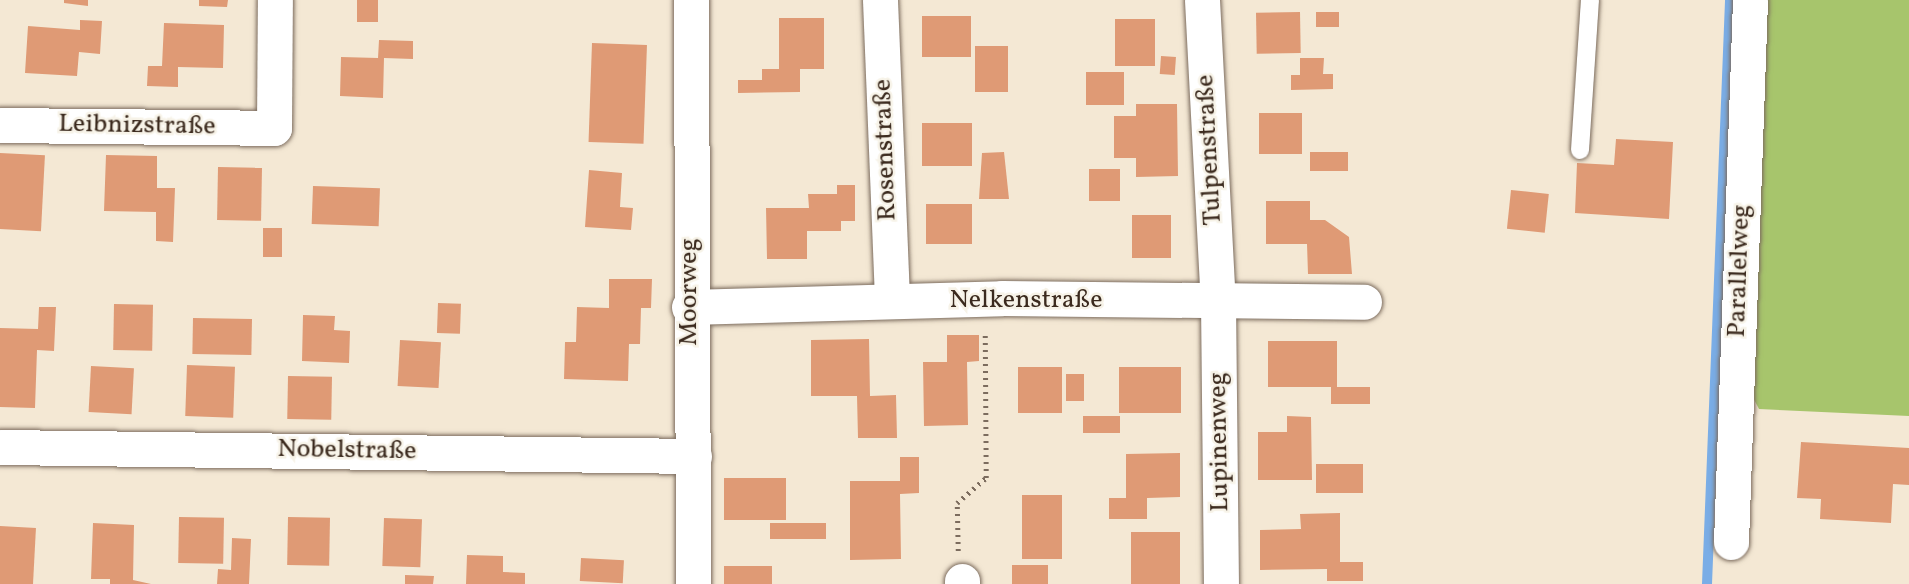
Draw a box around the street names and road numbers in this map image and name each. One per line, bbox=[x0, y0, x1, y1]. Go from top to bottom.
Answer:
street label: Tulpenstraße bbox=[1190, 74, 1230, 226]
street label: Rosenstraße bbox=[868, 78, 904, 222]
street label: Leibnizstraße bbox=[58, 109, 216, 143]
street label: Parallelweg bbox=[1722, 204, 1758, 338]
street label: Moorweg bbox=[674, 238, 706, 346]
street label: Nelkenstraße bbox=[950, 285, 1102, 317]
street label: Lupinenweg bbox=[1203, 372, 1237, 512]
street label: Nobelstraße bbox=[277, 434, 417, 468]

